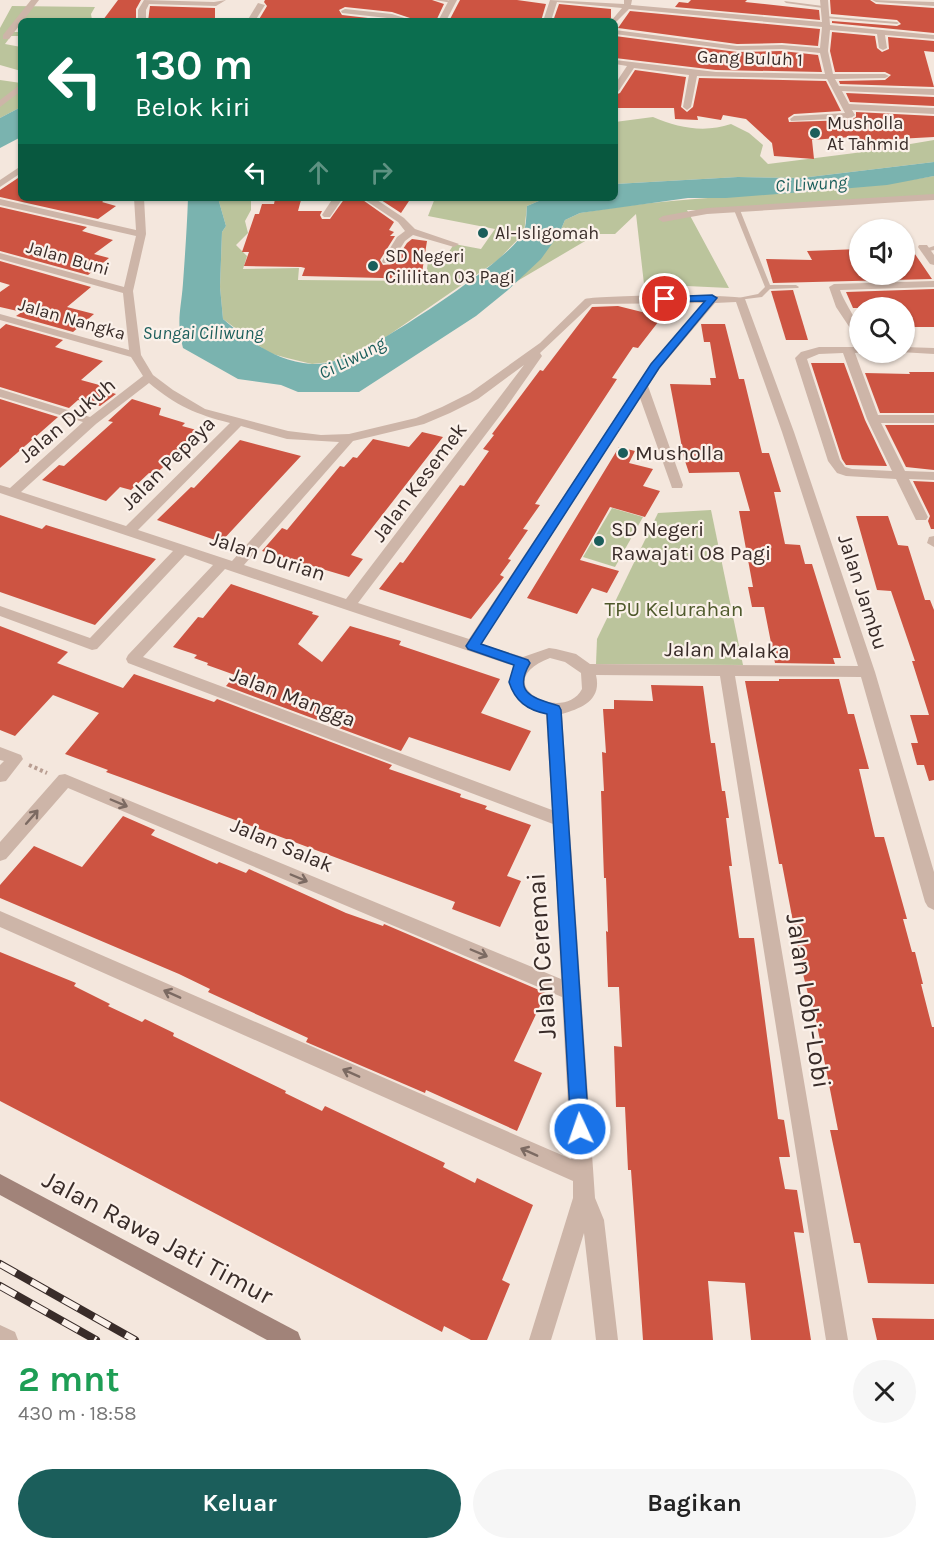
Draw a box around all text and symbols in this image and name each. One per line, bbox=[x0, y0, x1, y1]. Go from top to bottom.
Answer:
text: 130 m bbox=[135, 40, 253, 90]
icon: left bbox=[36, 42, 114, 120]
street label: Gang Buluh 1 bbox=[697, 45, 803, 71]
text: Belok kiri bbox=[135, 91, 251, 123]
place label: Musholla At Tahmid bbox=[827, 112, 909, 155]
marker: Musholla At Tahmid bbox=[808, 126, 822, 140]
icon: left bbox=[239, 156, 272, 189]
icon: ahead bbox=[302, 156, 335, 189]
icon: right bbox=[365, 156, 398, 189]
water label: Ci Liwung bbox=[775, 171, 848, 197]
map controls bbox=[849, 219, 915, 363]
button: sound bbox=[849, 219, 915, 285]
place label: Al-Isligomah bbox=[495, 222, 599, 244]
marker: Al-Isligomah bbox=[476, 226, 490, 240]
street label: Jalan Buni bbox=[24, 236, 112, 280]
place label: SD Negeri Cililitan 03 Pagi bbox=[385, 245, 515, 288]
marker: SD Negeri Cililitan 03 Pagi bbox=[366, 259, 380, 273]
pin bbox=[639, 273, 690, 324]
icon: arrive bbox=[648, 282, 681, 315]
street label: Jalan Nangka bbox=[16, 293, 128, 345]
button: search bbox=[849, 297, 915, 363]
water label: Sungai Ciliwung bbox=[143, 322, 264, 344]
water label: Ci Liwung bbox=[315, 332, 390, 384]
street label: Jalan Dukuh bbox=[14, 373, 120, 467]
street label: Jalan Pepaya bbox=[116, 411, 220, 515]
street label: Jalan Kesemek bbox=[366, 418, 472, 546]
place label: Musholla bbox=[635, 441, 724, 465]
marker: Musholla bbox=[616, 446, 630, 460]
place label: SD Negeri Rawajati 08 Pagi bbox=[611, 517, 771, 565]
street label: Jalan Durian bbox=[207, 526, 329, 586]
street label: Jalan Jambu bbox=[833, 531, 893, 653]
marker: SD Negeri Rawajati 08 Pagi bbox=[592, 534, 606, 548]
park label: TPU Kelurahan bbox=[604, 597, 744, 621]
street label: Jalan Malaka bbox=[664, 637, 790, 663]
street label: Jalan Mangga bbox=[227, 662, 359, 732]
one-way arrow bbox=[109, 798, 127, 809]
one-way arrow bbox=[25, 810, 39, 825]
street label: Jalan Salak bbox=[227, 813, 337, 877]
street label: Jalan Ceremai bbox=[520, 872, 563, 1040]
one-way arrow bbox=[289, 873, 307, 884]
street label: Jalan Lobi-Lobi bbox=[779, 912, 838, 1091]
one-way arrow bbox=[469, 948, 487, 959]
one-way arrow bbox=[164, 988, 182, 1000]
one-way arrow bbox=[342, 1067, 360, 1078]
position arrow bbox=[548, 1097, 612, 1161]
one-way arrow bbox=[520, 1145, 538, 1156]
street label: Jalan Rawa Jati Timur bbox=[37, 1164, 279, 1312]
text: 2 mnt bbox=[18, 1358, 120, 1400]
button: close bbox=[853, 1360, 916, 1423]
text: 430 m · 18:58 bbox=[18, 1402, 136, 1425]
button: Keluar bbox=[18, 1469, 461, 1538]
button: Bagikan bbox=[473, 1469, 916, 1538]

